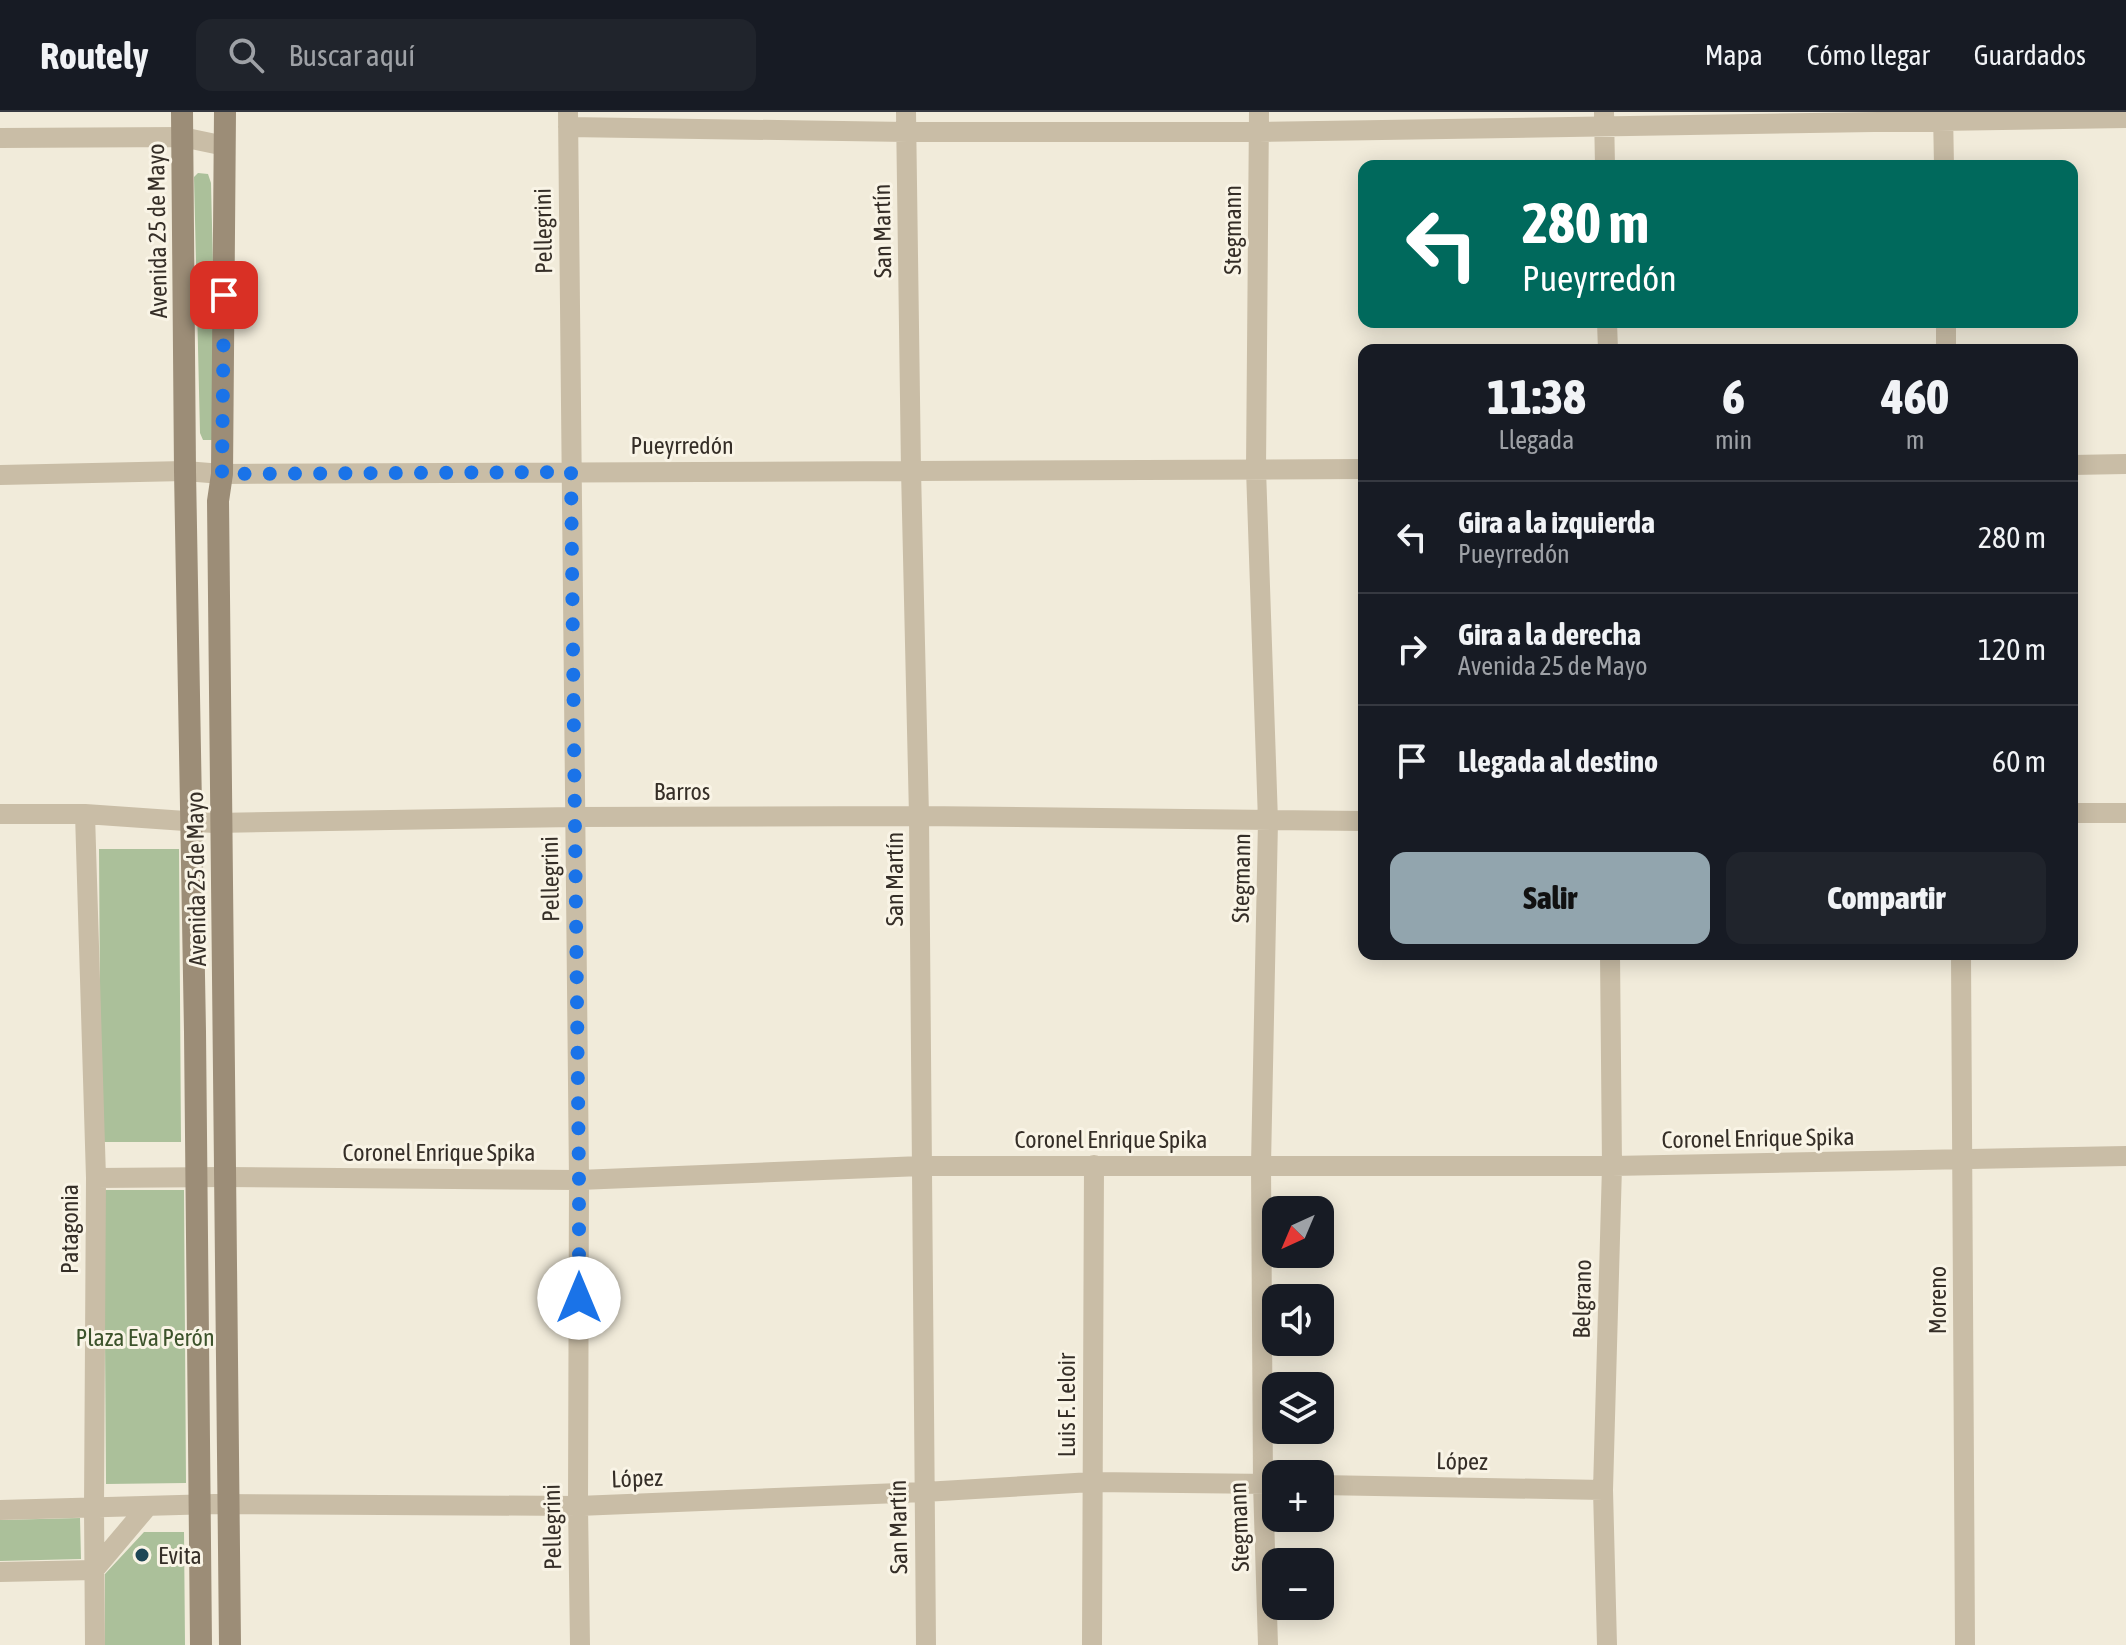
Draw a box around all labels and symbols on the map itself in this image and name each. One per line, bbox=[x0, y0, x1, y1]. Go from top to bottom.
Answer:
street label: Avenida 25 de Mayo bbox=[142, 143, 172, 319]
street label: San Martín bbox=[868, 184, 896, 278]
street label: Stegmann bbox=[1219, 185, 1246, 275]
street label: Pellegrini bbox=[529, 188, 557, 274]
pin bbox=[190, 261, 258, 329]
street label: Pueyrredón bbox=[630, 432, 734, 459]
street label: Barros bbox=[654, 778, 710, 805]
street label: Avenida 25 de Mayo bbox=[181, 791, 211, 967]
street label: San Martín bbox=[881, 832, 908, 926]
street label: Stegmann bbox=[1227, 833, 1255, 923]
street label: Pellegrini bbox=[536, 836, 564, 922]
street label: Coronel Enrique Spika bbox=[1661, 1123, 1855, 1153]
street label: Coronel Enrique Spika bbox=[1015, 1126, 1207, 1153]
street label: Coronel Enrique Spika bbox=[343, 1139, 535, 1166]
street label: Patagonia bbox=[56, 1184, 83, 1274]
north arrow bbox=[1262, 1196, 1334, 1268]
position arrow bbox=[537, 1256, 621, 1340]
street label: Belgrano bbox=[1568, 1259, 1596, 1339]
street label: Moreno bbox=[1924, 1266, 1951, 1334]
park label: Plaza Eva Perón bbox=[75, 1324, 215, 1351]
street label: Luis F. Leloir bbox=[1053, 1352, 1080, 1457]
street label: López bbox=[1436, 1447, 1488, 1475]
street label: López bbox=[611, 1464, 664, 1492]
street label: San Martín bbox=[884, 1480, 912, 1574]
street label: Stegmann bbox=[1224, 1482, 1254, 1572]
street label: Pellegrini bbox=[538, 1484, 566, 1570]
place label: Evita bbox=[158, 1542, 202, 1569]
marker: Evita bbox=[133, 1546, 151, 1564]

